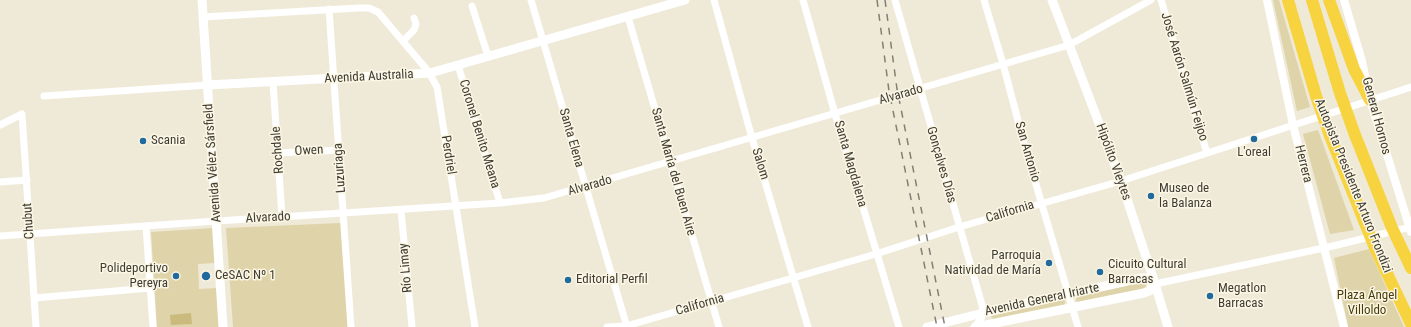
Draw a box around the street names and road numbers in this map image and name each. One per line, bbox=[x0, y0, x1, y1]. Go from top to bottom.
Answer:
street label: José Aarón Salmún Feijoo bbox=[1157, 11, 1211, 143]
street label: Avenida Australia bbox=[324, 67, 414, 87]
street label: General Hornos bbox=[1358, 76, 1394, 156]
street label: Coronel Benito Meana bbox=[455, 78, 503, 190]
street label: Alvarado bbox=[877, 81, 925, 109]
street label: Autopista Presidente Arturo Frondizi bbox=[1311, 97, 1395, 275]
street label: Avenida Vélez Sársfield bbox=[201, 103, 225, 223]
street label: Santa María del Buen Aire bbox=[647, 106, 699, 238]
street label: Santa Elena bbox=[555, 107, 587, 169]
street label: Santa Magdalena bbox=[830, 119, 870, 209]
street label: San Antonio bbox=[1011, 120, 1043, 184]
street label: Hipólito Vieytes bbox=[1092, 121, 1134, 203]
street label: Gonçalves Días bbox=[923, 125, 959, 205]
street label: Rochdale bbox=[269, 126, 287, 174]
street label: Perdriel bbox=[437, 134, 459, 176]
street label: Owen bbox=[294, 142, 324, 160]
street label: Luzuriaga bbox=[330, 143, 350, 193]
street label: Herrera bbox=[1291, 144, 1315, 184]
street label: Salom bbox=[748, 146, 772, 182]
street label: Alvarado bbox=[566, 172, 614, 200]
street label: California bbox=[984, 197, 1036, 227]
street label: Chubut bbox=[20, 202, 38, 240]
street label: Alvarado bbox=[245, 209, 291, 227]
street label: Río Limay bbox=[396, 242, 416, 294]
street label: Avenida General Iriarte bbox=[983, 280, 1101, 320]
street label: California bbox=[674, 291, 726, 319]

